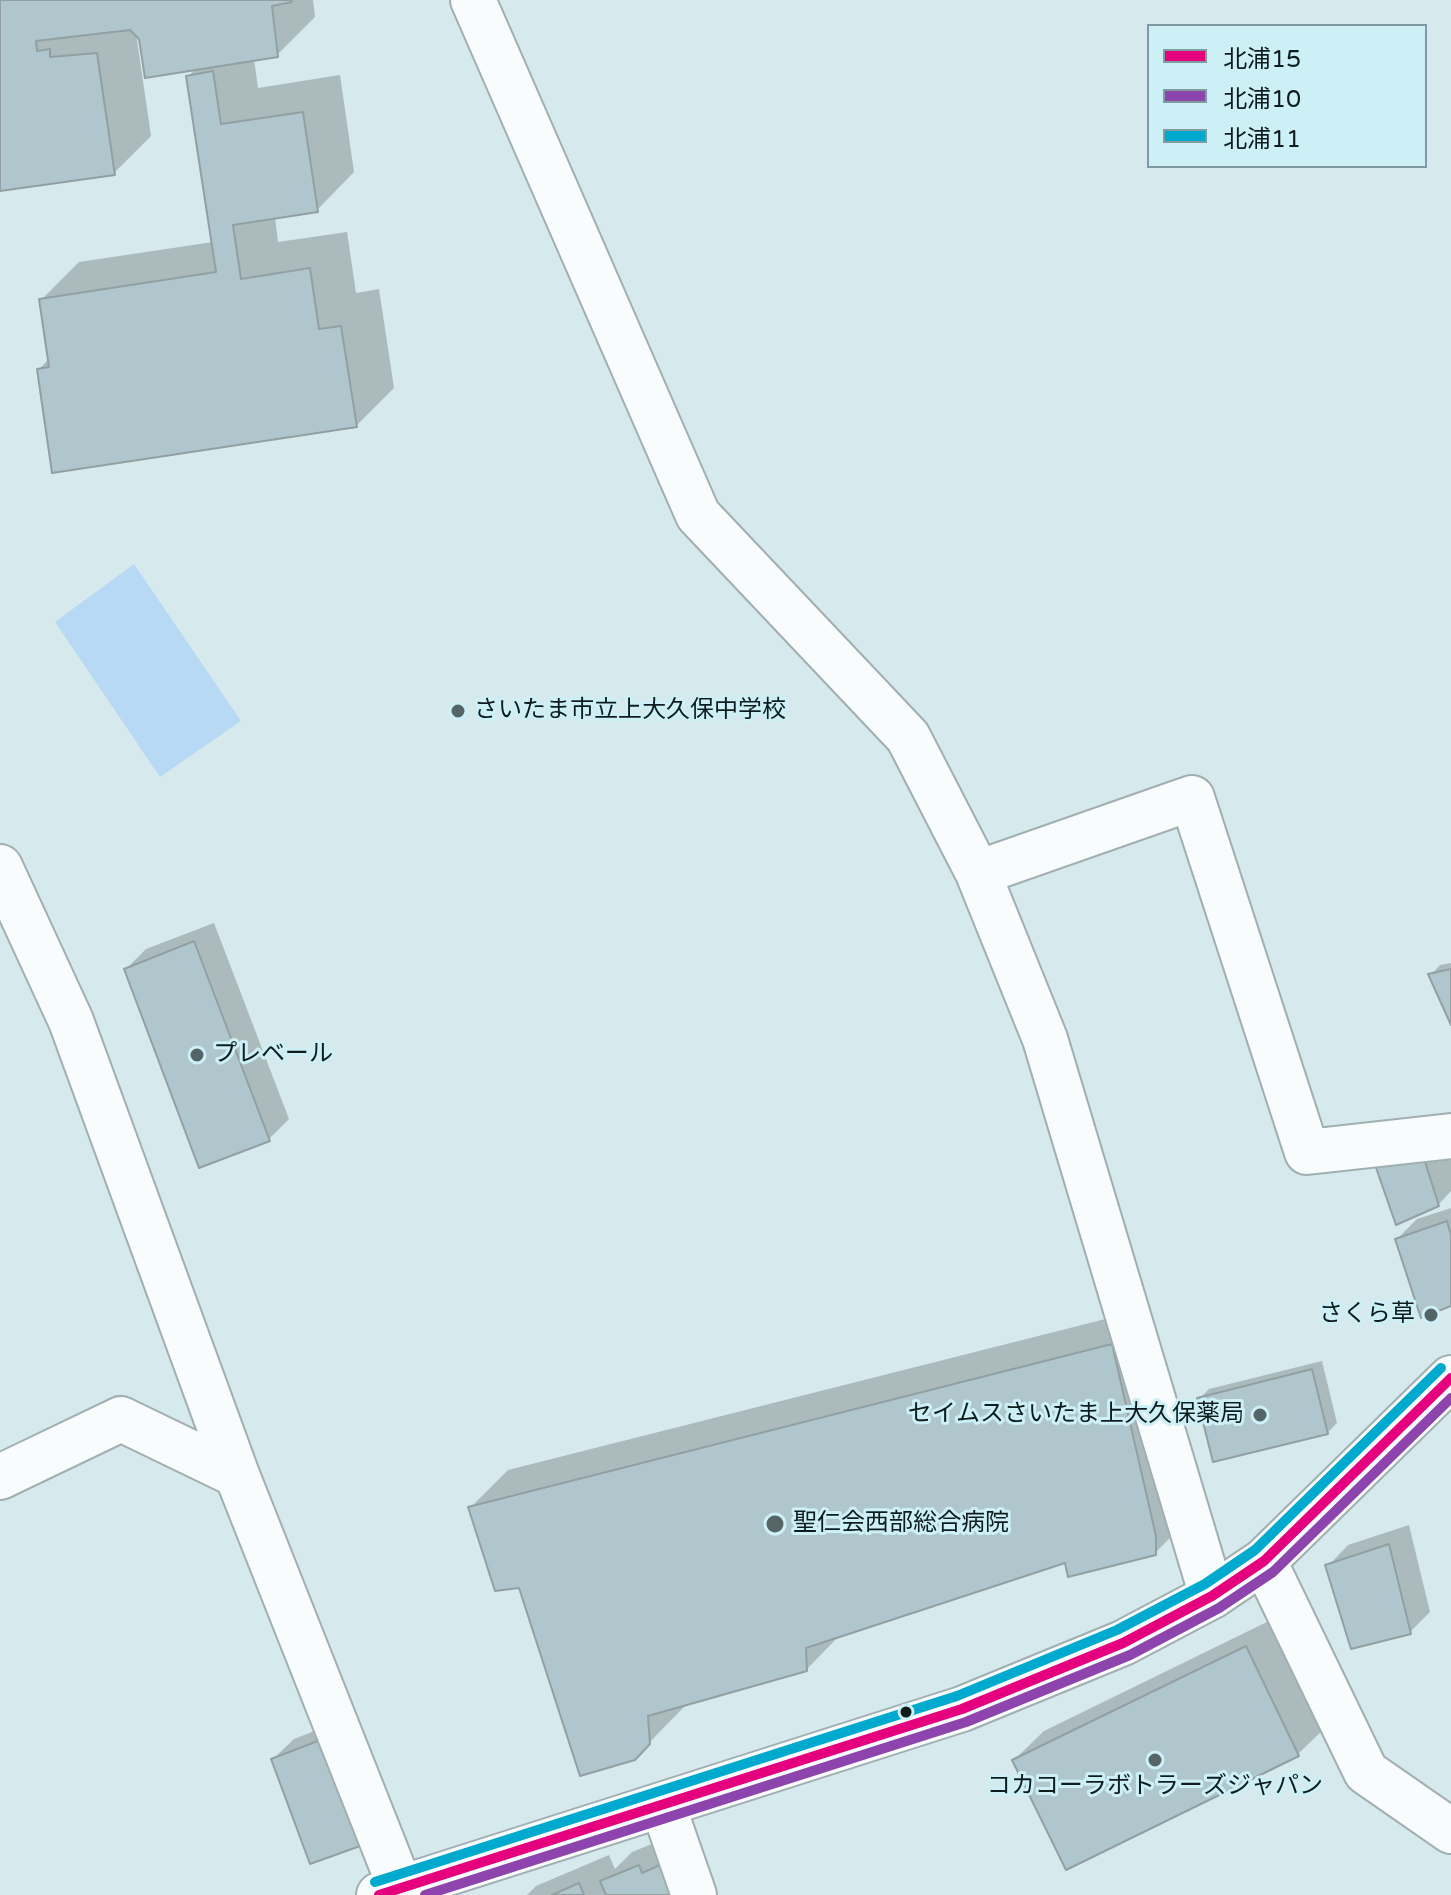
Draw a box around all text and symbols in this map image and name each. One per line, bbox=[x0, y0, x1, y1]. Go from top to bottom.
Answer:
legend bbox=[1147, 24, 1427, 168]
text: 北浦15 bbox=[1223, 45, 1301, 74]
text: 北浦10 bbox=[1223, 85, 1301, 114]
text: 北浦11 bbox=[1223, 125, 1301, 154]
place label: さいたま市立上大久保中学校 bbox=[474, 697, 786, 725]
marker: さいたま市立上大久保中学校 bbox=[449, 702, 467, 720]
place label: プレベール bbox=[213, 1041, 333, 1069]
marker: プレベール bbox=[188, 1046, 206, 1064]
place label: さくら草 bbox=[1319, 1301, 1415, 1329]
marker: さくら草 bbox=[1422, 1306, 1440, 1324]
place label: セイムスさいたま上大久保薬局 bbox=[908, 1401, 1244, 1429]
marker: セイムスさいたま上大久保薬局 bbox=[1251, 1406, 1269, 1424]
place label: 聖仁会西部総合病院 bbox=[793, 1510, 1009, 1538]
marker: 聖仁会西部総合病院 bbox=[764, 1513, 786, 1535]
unlabelled marker bbox=[898, 1704, 914, 1720]
marker: コカコーラボトラーズジャパン bbox=[1146, 1751, 1164, 1769]
place label: コカコーラボトラーズジャパン bbox=[987, 1773, 1323, 1801]

